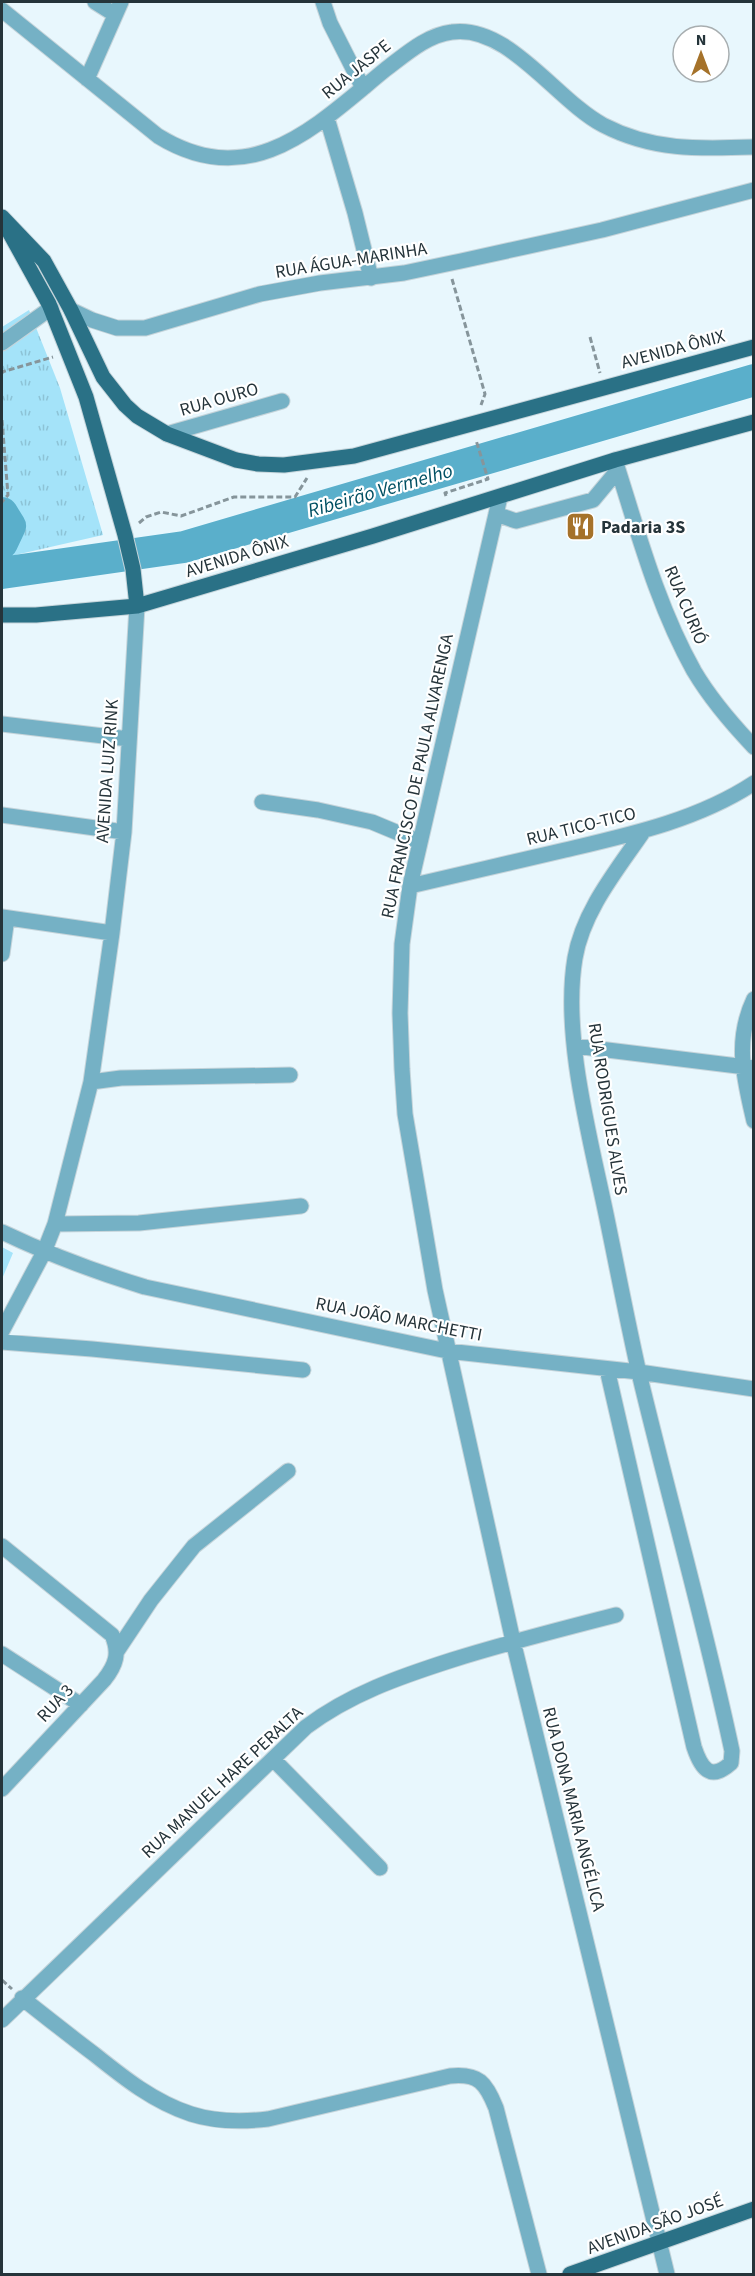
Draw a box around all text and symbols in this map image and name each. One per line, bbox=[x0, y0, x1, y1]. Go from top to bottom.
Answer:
north arrow bbox=[671, 24, 731, 84]
text: N bbox=[696, 29, 706, 51]
street label: RUA JASPE bbox=[316, 34, 396, 105]
street label: RUA ÁGUA-MARINHA bbox=[273, 236, 429, 285]
street label: AVENIDA ÔNIX bbox=[618, 324, 728, 375]
street label: RUA OURO bbox=[177, 376, 261, 423]
water label: Ribeirão Vermelho bbox=[304, 457, 456, 525]
restaurant icon: Padaria 3S bbox=[564, 511, 596, 543]
place label: Padaria 3S bbox=[601, 515, 685, 540]
street label: AVENIDA ÔNIX bbox=[183, 529, 292, 584]
street label: RUA CURIÓ bbox=[658, 562, 713, 649]
street label: RUA FRANCISCO DE PAULA ALVARENGA bbox=[375, 631, 460, 921]
street label: AVENIDA LUIZ RINK bbox=[90, 698, 125, 844]
street label: RUA TICO-TICO bbox=[524, 801, 638, 852]
street label: RUA RODRIGUES ALVES bbox=[582, 1021, 633, 1197]
street label: RUA JOÃO MARCHETTI bbox=[314, 1291, 484, 1348]
street label: RUA 3 bbox=[31, 1679, 80, 1728]
street label: RUA MANUEL HARE PERALTA bbox=[136, 1701, 309, 1864]
street label: RUA DONA MARIA ANGÉLICA bbox=[536, 1704, 611, 1914]
street label: AVENIDA SÃO JOSÉ bbox=[584, 2188, 727, 2261]

